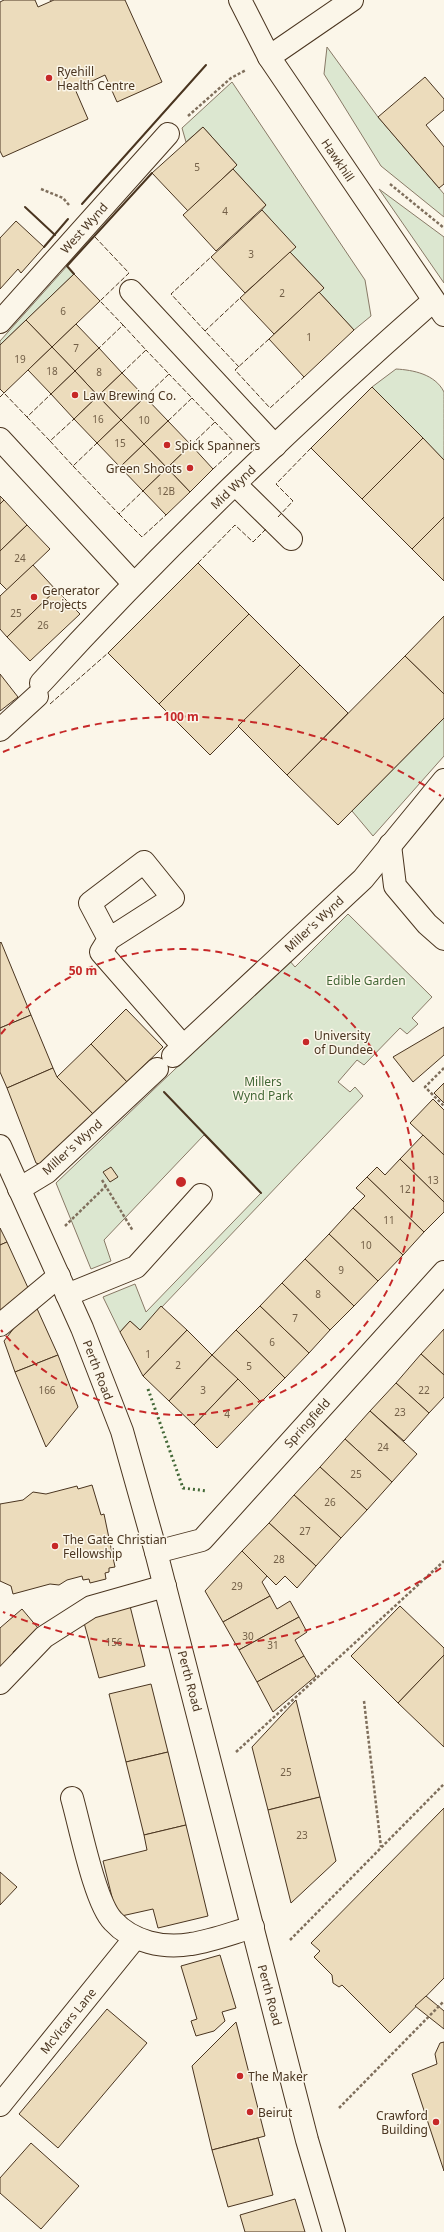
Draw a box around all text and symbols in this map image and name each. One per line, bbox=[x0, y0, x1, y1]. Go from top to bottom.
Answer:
place label: Ryehill Health Centre bbox=[57, 63, 135, 94]
marker: Ryehill Health Centre bbox=[44, 73, 54, 83]
street label: Hawkhill bbox=[317, 135, 359, 185]
house number: 5 bbox=[194, 160, 200, 174]
street label: West Wynd bbox=[57, 199, 111, 257]
house number: 4 bbox=[222, 204, 228, 218]
house number: 3 bbox=[248, 247, 254, 261]
house number: 2 bbox=[279, 286, 285, 300]
house number: 6 bbox=[60, 304, 66, 318]
house number: 1 bbox=[306, 330, 312, 344]
house number: 7 bbox=[73, 341, 79, 355]
house number: 19 bbox=[14, 352, 26, 366]
house number: 18 bbox=[46, 364, 58, 378]
house number: 8 bbox=[96, 365, 102, 379]
place label: Law Brewing Co. bbox=[83, 387, 176, 404]
marker: Law Brewing Co. bbox=[70, 390, 80, 400]
house number: 16 bbox=[92, 412, 104, 426]
house number: 10 bbox=[138, 413, 150, 427]
house number: 15 bbox=[114, 436, 126, 450]
place label: Spick Spanners bbox=[175, 437, 261, 454]
marker: Spick Spanners bbox=[162, 440, 172, 450]
place label: Green Shoots bbox=[106, 460, 182, 477]
street label: Mid Wynd bbox=[207, 461, 259, 513]
marker: Green Shoots bbox=[185, 463, 195, 473]
house number: 12B bbox=[157, 484, 175, 498]
house number: 24 bbox=[14, 551, 26, 565]
place label: Generator Projects bbox=[42, 582, 100, 613]
marker: Generator Projects bbox=[29, 592, 39, 602]
house number: 25 bbox=[10, 606, 22, 620]
house number: 26 bbox=[37, 618, 49, 632]
text: 100 m bbox=[163, 708, 199, 725]
street label: Miller's Wynd bbox=[281, 892, 347, 956]
text: 50 m bbox=[69, 962, 97, 979]
park label: Edible Garden bbox=[326, 972, 406, 989]
place label: University of Dundee bbox=[314, 1027, 373, 1058]
marker: University of Dundee bbox=[301, 1037, 311, 1047]
park label: Millers Wynd Park bbox=[233, 1073, 294, 1104]
street label: Miller's Wynd bbox=[38, 1115, 106, 1179]
house number: 13 bbox=[427, 1173, 439, 1187]
centre of rings bbox=[174, 1175, 188, 1189]
house number: 12 bbox=[399, 1182, 411, 1196]
house number: 11 bbox=[383, 1213, 395, 1227]
house number: 10 bbox=[360, 1238, 372, 1252]
house number: 9 bbox=[338, 1263, 344, 1277]
house number: 8 bbox=[315, 1287, 321, 1301]
house number: 7 bbox=[292, 1311, 298, 1325]
house number: 6 bbox=[269, 1335, 275, 1349]
street label: Perth Road bbox=[79, 1338, 117, 1402]
house number: 1 bbox=[145, 1347, 151, 1361]
house number: 2 bbox=[175, 1358, 181, 1372]
house number: 5 bbox=[246, 1359, 252, 1373]
house number: 166 bbox=[38, 1383, 56, 1397]
house number: 3 bbox=[200, 1383, 206, 1397]
house number: 22 bbox=[418, 1383, 430, 1397]
street label: Springfield bbox=[280, 1395, 334, 1451]
house number: 23 bbox=[394, 1405, 406, 1419]
house number: 4 bbox=[224, 1407, 230, 1421]
house number: 24 bbox=[377, 1440, 389, 1454]
house number: 25 bbox=[350, 1467, 362, 1481]
house number: 26 bbox=[324, 1495, 336, 1509]
house number: 27 bbox=[299, 1524, 311, 1538]
place label: The Gate Christian Fellowship bbox=[63, 1531, 167, 1562]
marker: The Gate Christian Fellowship bbox=[50, 1541, 60, 1551]
house number: 28 bbox=[273, 1552, 285, 1566]
house number: 29 bbox=[231, 1579, 243, 1593]
house number: 30 bbox=[242, 1629, 254, 1643]
house number: 156 bbox=[105, 1635, 123, 1649]
house number: 31 bbox=[267, 1638, 279, 1652]
street label: Perth Road bbox=[174, 1649, 206, 1713]
house number: 25 bbox=[280, 1765, 292, 1779]
house number: 23 bbox=[296, 1828, 308, 1842]
street label: Perth Road bbox=[254, 1963, 286, 2027]
street label: McVicars Lane bbox=[36, 1984, 100, 2058]
place label: The Maker bbox=[248, 2068, 308, 2085]
marker: The Maker bbox=[235, 2071, 245, 2081]
place label: Beirut bbox=[258, 2104, 293, 2121]
marker: Beirut bbox=[245, 2107, 255, 2117]
place label: Crawford Building bbox=[376, 2107, 428, 2138]
marker: Crawford Building bbox=[431, 2117, 441, 2127]

